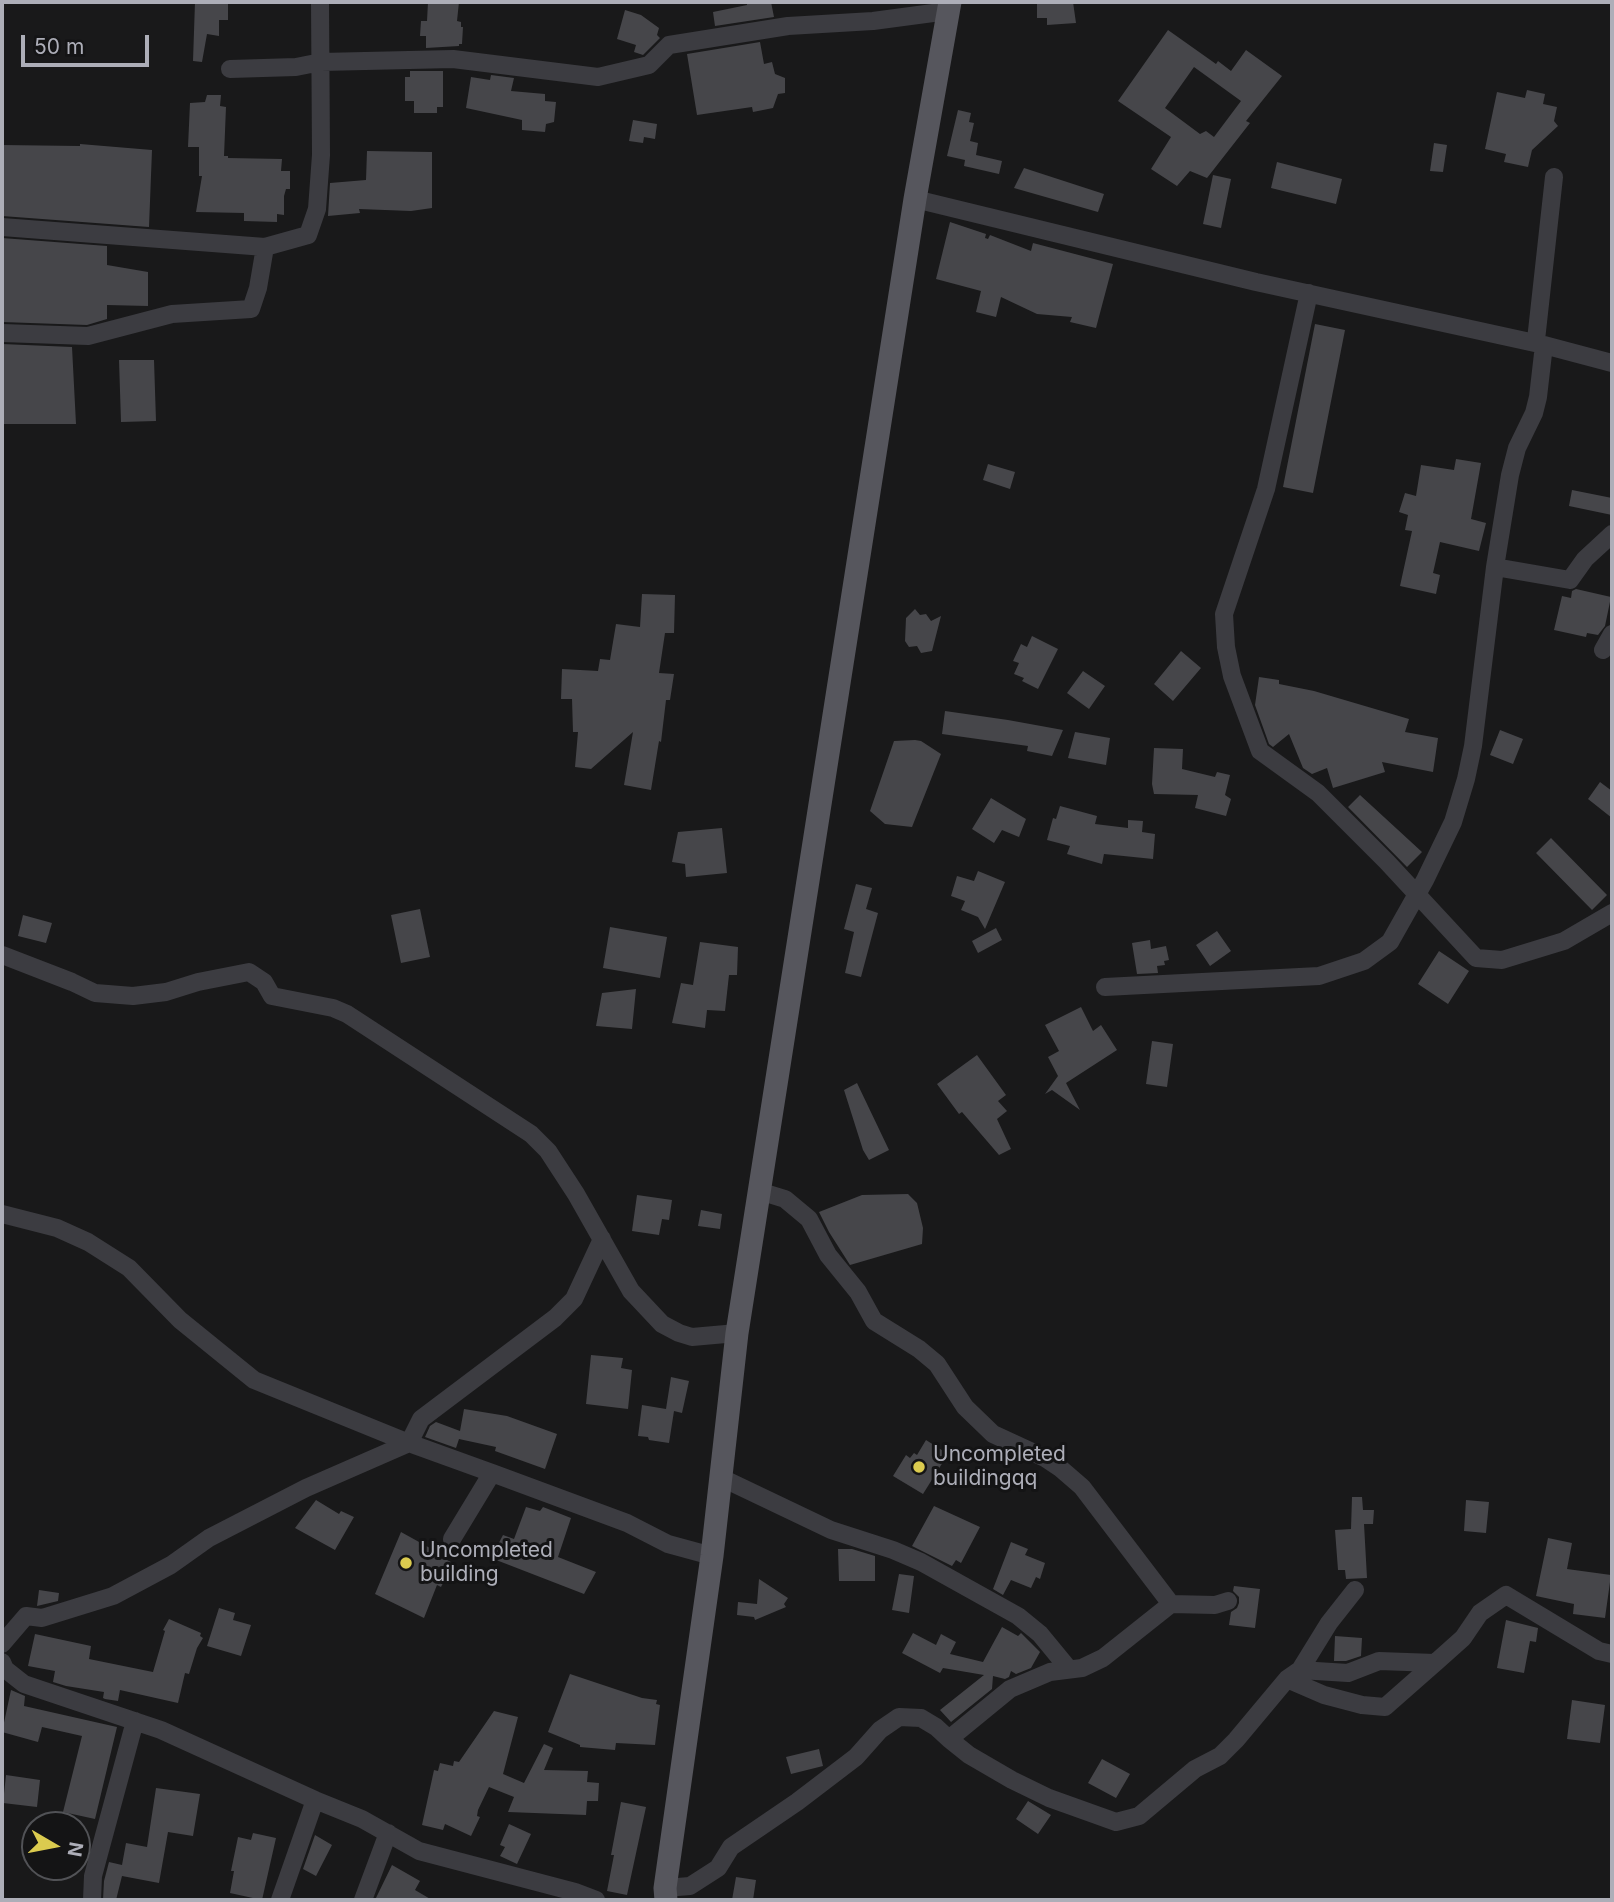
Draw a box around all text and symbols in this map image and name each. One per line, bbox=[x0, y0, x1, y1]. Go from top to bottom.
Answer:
scale bar bbox=[24, 21, 152, 65]
text: 50 m bbox=[34, 34, 84, 59]
place label: Uncompleted buildingqq bbox=[933, 1442, 1066, 1492]
marker: Uncompleted buildingqq bbox=[911, 1459, 927, 1475]
place label: Uncompleted building bbox=[420, 1538, 553, 1588]
marker: Uncompleted building bbox=[398, 1555, 414, 1571]
north arrow bbox=[21, 1811, 91, 1881]
text: N bbox=[63, 1840, 88, 1859]

